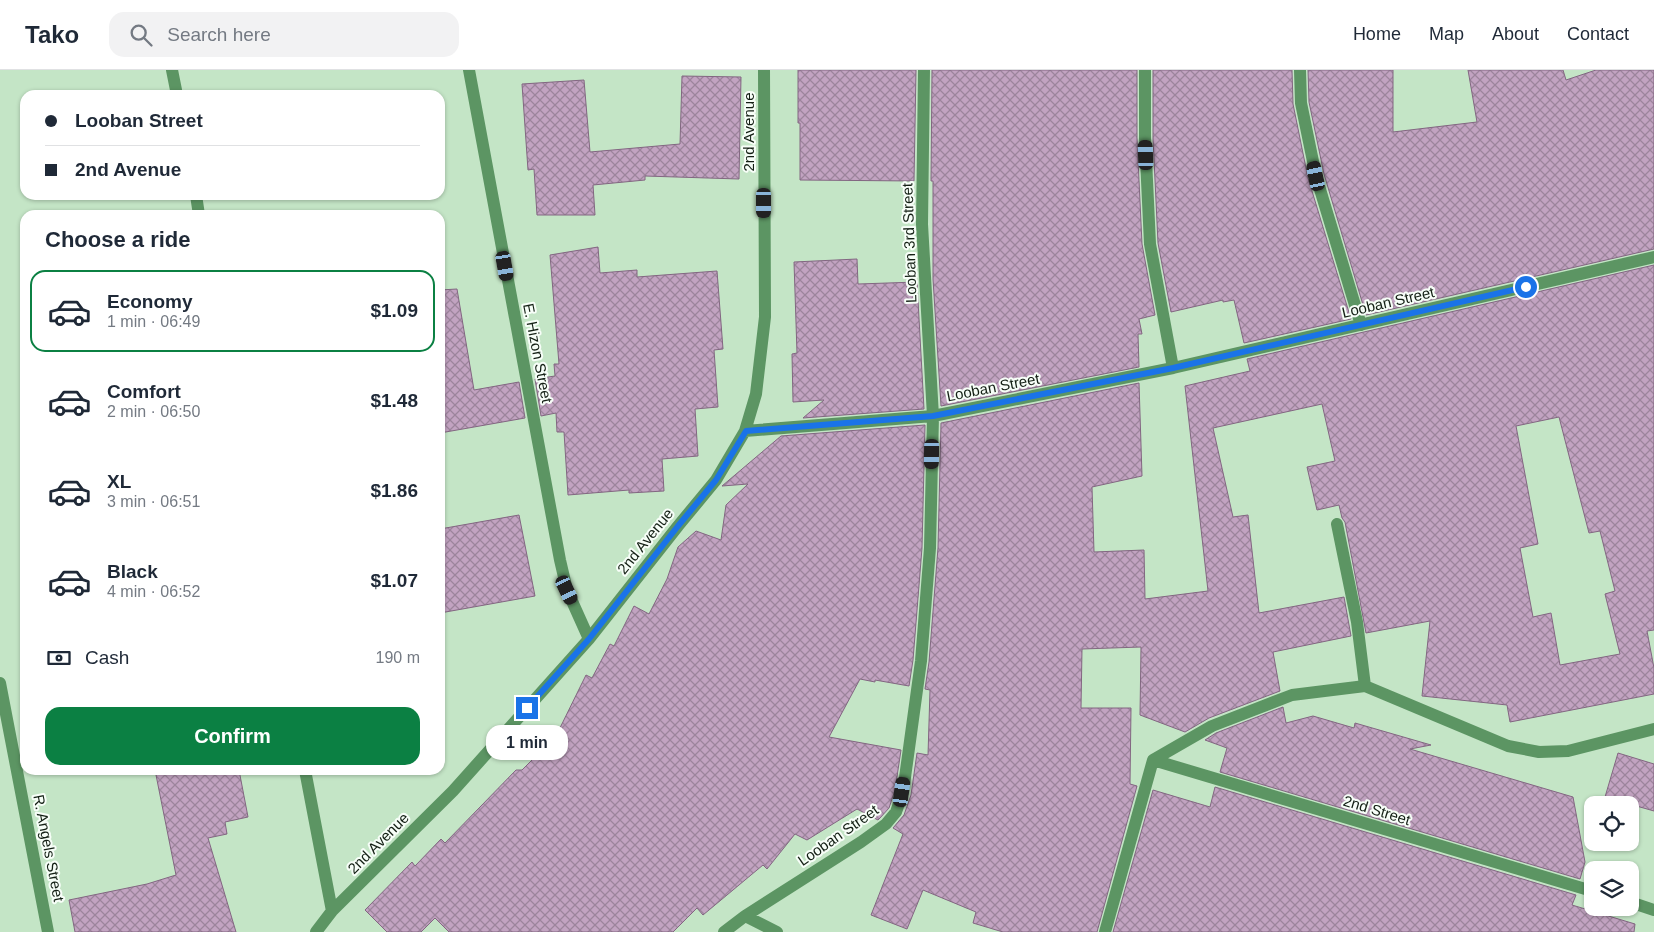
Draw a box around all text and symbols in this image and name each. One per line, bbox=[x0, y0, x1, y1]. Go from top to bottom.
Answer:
search box bbox=[109, 12, 459, 57]
text: Tako bbox=[25, 21, 79, 48]
icon: search bbox=[127, 21, 155, 49]
text: Search here bbox=[167, 24, 271, 45]
text: Home bbox=[1353, 24, 1401, 44]
text: Map bbox=[1429, 24, 1464, 44]
text: About bbox=[1492, 24, 1539, 44]
text: Contact bbox=[1567, 24, 1629, 44]
street label: 2nd Avenue bbox=[740, 93, 757, 171]
text: Looban Street bbox=[75, 110, 203, 131]
car bbox=[1137, 140, 1154, 170]
text: 2nd Avenue bbox=[75, 159, 181, 180]
car bbox=[1305, 160, 1326, 192]
street label: Looban 3rd Street bbox=[898, 182, 920, 303]
car bbox=[756, 188, 771, 218]
text: Choose a ride bbox=[45, 227, 190, 252]
car bbox=[495, 250, 514, 282]
route start bbox=[1515, 276, 1537, 298]
street label: Looban Street bbox=[1340, 283, 1437, 321]
icon: car bbox=[47, 289, 92, 334]
text: Economy bbox=[107, 291, 193, 312]
text: $1.09 bbox=[370, 300, 418, 321]
street label: E. Hizon Street bbox=[520, 302, 556, 405]
text: 1 min · 06:49 bbox=[107, 313, 200, 330]
street label: Looban Street bbox=[945, 370, 1042, 404]
icon: car bbox=[47, 379, 92, 424]
text: Comfort bbox=[107, 381, 181, 402]
text: $1.48 bbox=[370, 390, 418, 411]
text: 2 min · 06:50 bbox=[107, 403, 200, 420]
car bbox=[924, 439, 939, 469]
icon: car bbox=[47, 469, 92, 514]
text: XL bbox=[107, 471, 131, 492]
text: $1.86 bbox=[370, 480, 418, 501]
text: 3 min · 06:51 bbox=[107, 493, 200, 510]
street label: 2nd Avenue bbox=[614, 505, 676, 577]
icon: car bbox=[47, 559, 92, 604]
text: Black bbox=[107, 561, 158, 582]
text: $1.07 bbox=[370, 570, 418, 591]
car bbox=[553, 573, 580, 607]
text: 4 min · 06:52 bbox=[107, 583, 200, 600]
icon: cash bbox=[45, 644, 73, 672]
text: Cash bbox=[85, 647, 129, 668]
text: 190 m bbox=[376, 649, 420, 666]
route end bbox=[516, 697, 538, 719]
button: Confirm bbox=[45, 707, 420, 765]
callout: 1 min bbox=[486, 726, 568, 760]
text: 1 min bbox=[506, 734, 548, 751]
car bbox=[892, 776, 911, 808]
street label: 2nd Street bbox=[1341, 792, 1413, 828]
street label: R. Angels Street bbox=[30, 793, 68, 904]
map controls bbox=[1584, 796, 1639, 916]
button: locate bbox=[1584, 796, 1639, 851]
street label: Looban Street bbox=[795, 801, 882, 869]
street label: 2nd Avenue bbox=[344, 809, 412, 877]
button: layers bbox=[1584, 861, 1639, 916]

